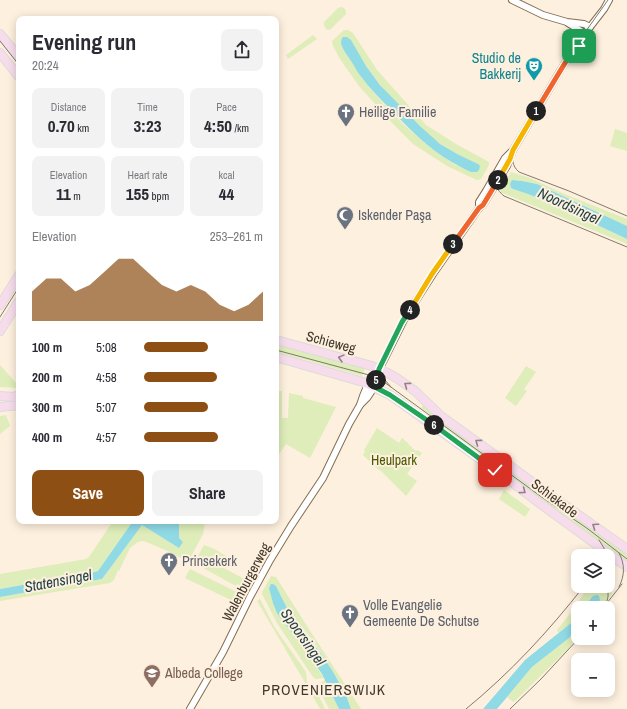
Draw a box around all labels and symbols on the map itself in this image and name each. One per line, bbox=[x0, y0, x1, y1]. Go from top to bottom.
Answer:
pin bbox=[562, 29, 596, 63]
place label: Studio de Bakkerij bbox=[472, 49, 521, 83]
theatre icon: Studio de Bakkerij bbox=[524, 56, 544, 81]
pin: 1 bbox=[526, 101, 546, 121]
church icon: Heilige Familie bbox=[336, 102, 356, 127]
place label: Heilige Familie bbox=[359, 103, 436, 121]
pin: 2 bbox=[488, 170, 508, 190]
water label: Noordsingel bbox=[535, 182, 604, 229]
mosque icon: Iskender Paşa bbox=[335, 205, 355, 230]
place label: Iskender Paşa bbox=[358, 206, 432, 224]
pin: 3 bbox=[443, 234, 463, 254]
pin: 4 bbox=[400, 300, 420, 320]
street label: Schieweg bbox=[304, 327, 358, 357]
one-way arrow bbox=[338, 354, 345, 363]
pin: 5 bbox=[366, 370, 386, 390]
one-way arrow bbox=[404, 382, 411, 390]
pin: 6 bbox=[424, 415, 444, 435]
one-way arrow bbox=[475, 439, 482, 447]
park label: Heulpark bbox=[371, 451, 417, 469]
pin bbox=[478, 453, 512, 487]
street label: Schiekade bbox=[528, 474, 582, 522]
one-way arrow bbox=[519, 486, 526, 493]
one-way arrow bbox=[592, 523, 599, 531]
street label: Walenburgerweg bbox=[218, 539, 275, 624]
church icon: Prinsekerk bbox=[159, 551, 179, 576]
place label: Prinsekerk bbox=[182, 552, 237, 570]
water label: Statensingel bbox=[22, 564, 94, 597]
place label: Volle Evangelie Gemeente De Schutse bbox=[363, 596, 479, 630]
church icon: Volle Evangelie Gemeente De Schutse bbox=[340, 603, 360, 628]
water label: Spoorsingel bbox=[276, 604, 331, 670]
school or university icon: Albeda College bbox=[142, 663, 162, 688]
place label: Albeda College bbox=[164, 664, 243, 682]
district label: PROVENIERSWIJK bbox=[262, 679, 386, 700]

